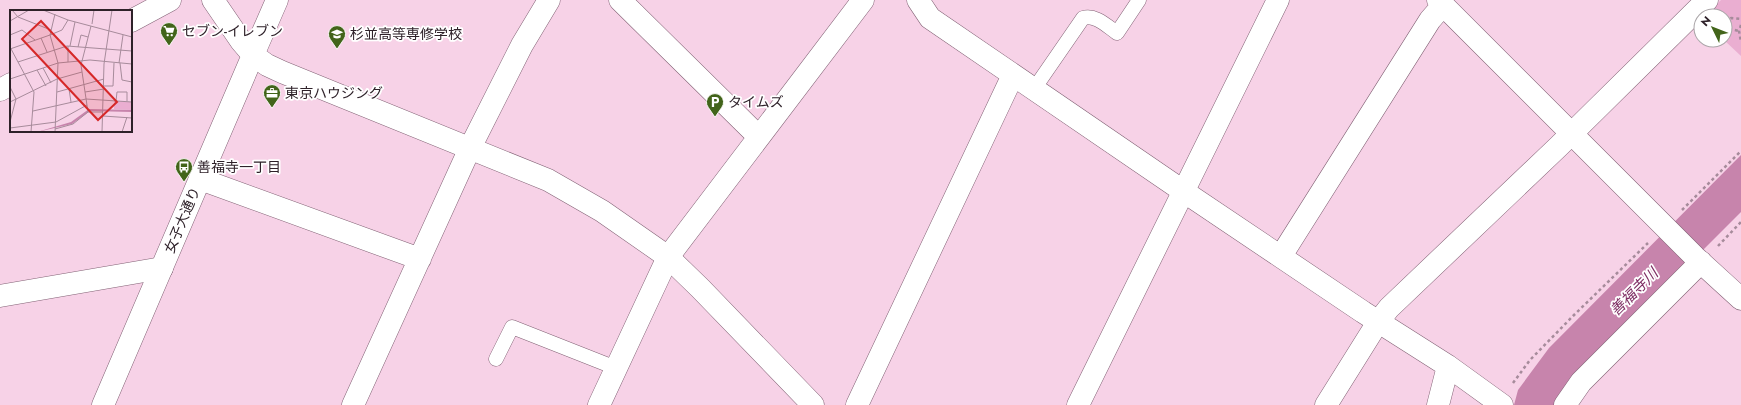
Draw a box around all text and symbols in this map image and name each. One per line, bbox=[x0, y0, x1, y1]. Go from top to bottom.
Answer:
north arrow bbox=[1693, 8, 1733, 48]
inset map bbox=[10, 10, 132, 132]
text: N bbox=[1697, 13, 1715, 30]
supermarket icon: セブン-イレブン bbox=[159, 21, 179, 46]
place label: セブン-イレブン bbox=[182, 21, 283, 41]
school or university icon: 杉並高等専修学校 bbox=[327, 24, 347, 49]
place label: 杉並高等専修学校 bbox=[350, 24, 462, 44]
office icon: 東京ハウジング bbox=[262, 83, 282, 108]
place label: 東京ハウジング bbox=[285, 83, 383, 103]
parking icon: タイムズ bbox=[705, 92, 725, 117]
place label: タイムズ bbox=[728, 92, 784, 112]
bus stop icon: 善福寺一丁目 bbox=[174, 157, 194, 182]
place label: 善福寺一丁目 bbox=[197, 157, 281, 177]
street label: 女子大通り bbox=[159, 184, 205, 256]
water label: 善福寺川 bbox=[1605, 262, 1664, 321]

